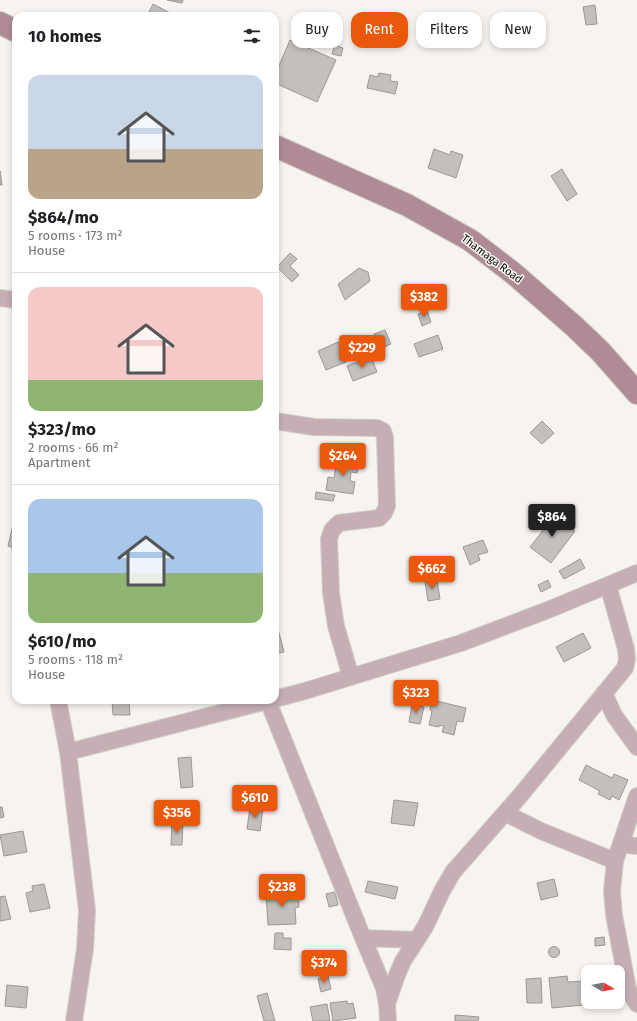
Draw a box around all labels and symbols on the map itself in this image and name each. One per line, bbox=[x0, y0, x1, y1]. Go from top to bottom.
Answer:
street label: Thamaga Road bbox=[459, 232, 525, 286]
pin: $382 bbox=[400, 284, 448, 318]
pin: $229 bbox=[338, 335, 386, 369]
pin: $264 bbox=[319, 443, 367, 477]
pin: $864 bbox=[528, 504, 576, 538]
pin: $662 bbox=[408, 556, 456, 590]
pin: $323 bbox=[392, 680, 440, 714]
pin: $610 bbox=[231, 785, 279, 819]
pin: $356 bbox=[153, 800, 201, 834]
pin: $238 bbox=[258, 874, 306, 908]
pin: $374 bbox=[300, 950, 348, 984]
north arrow bbox=[581, 965, 625, 1009]

